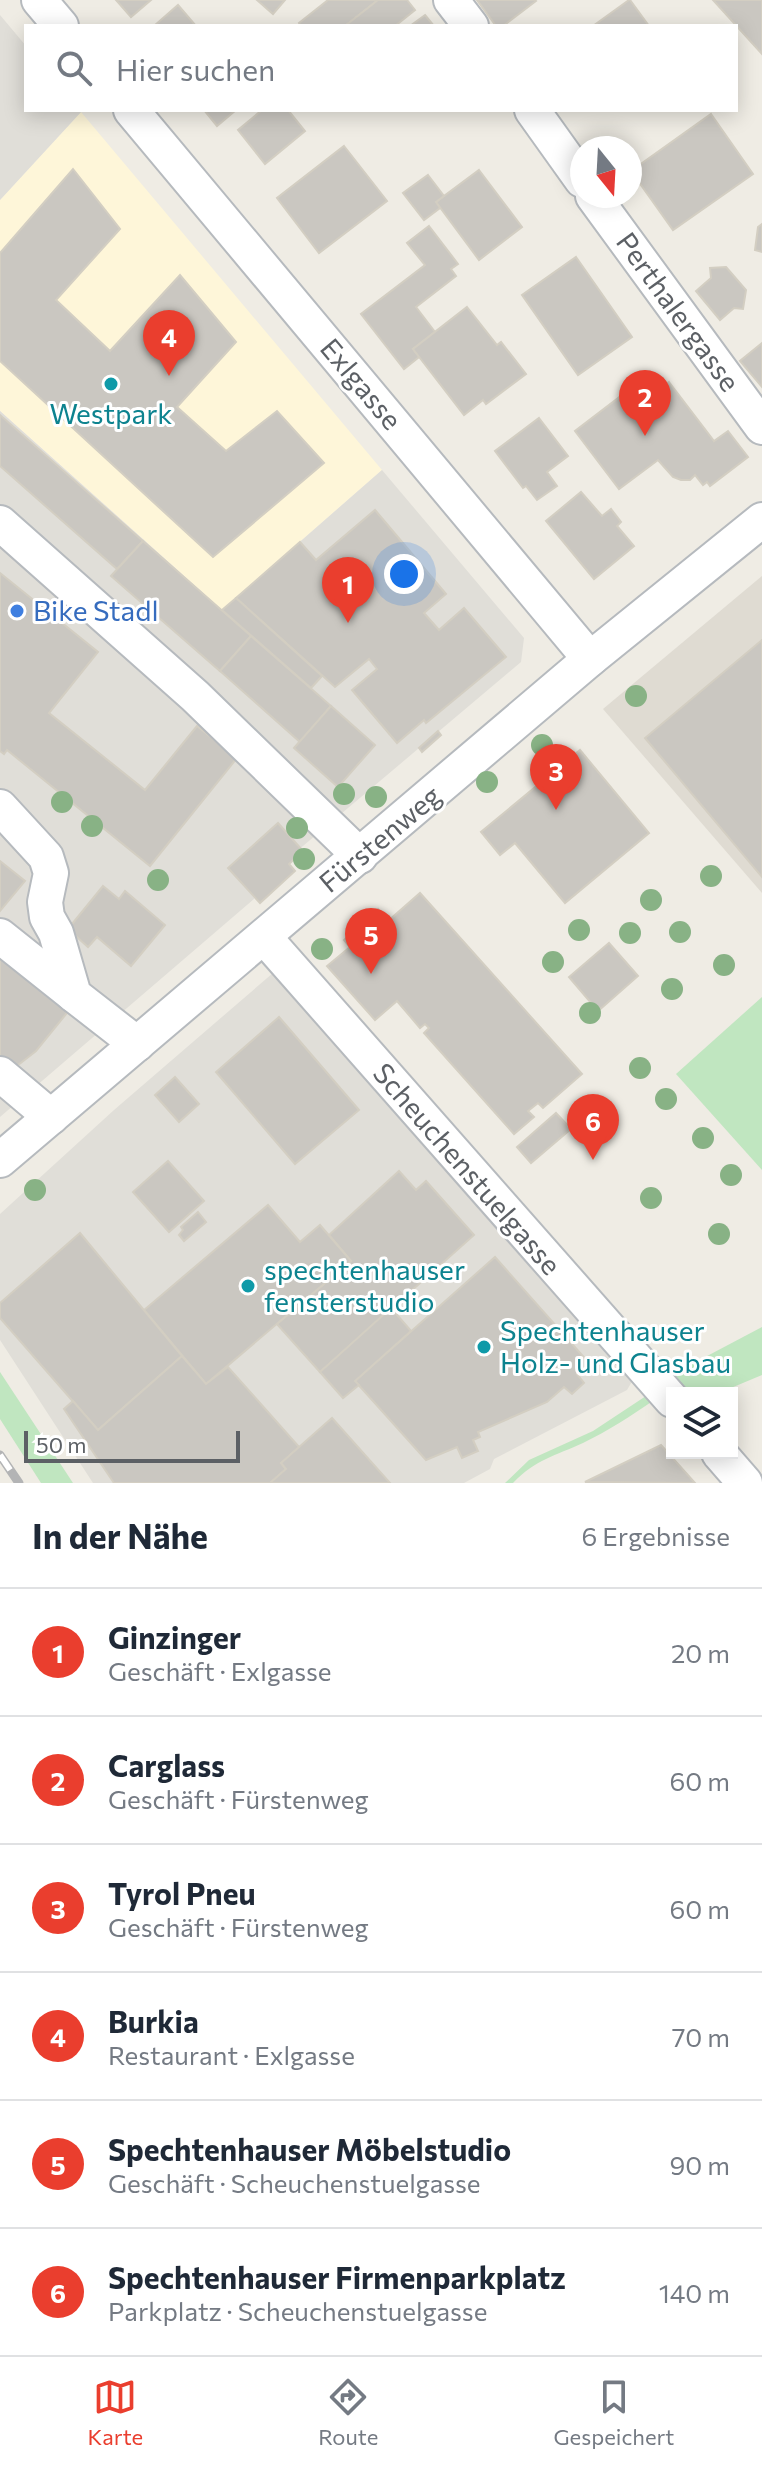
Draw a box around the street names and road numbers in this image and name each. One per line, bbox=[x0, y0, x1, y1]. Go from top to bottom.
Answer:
street label: Perthalergasse bbox=[610, 225, 748, 397]
street label: Exlgasse bbox=[314, 331, 410, 436]
street label: Fürstenweg bbox=[312, 778, 447, 899]
street label: Scheuchenstuelgasse bbox=[367, 1056, 569, 1281]

